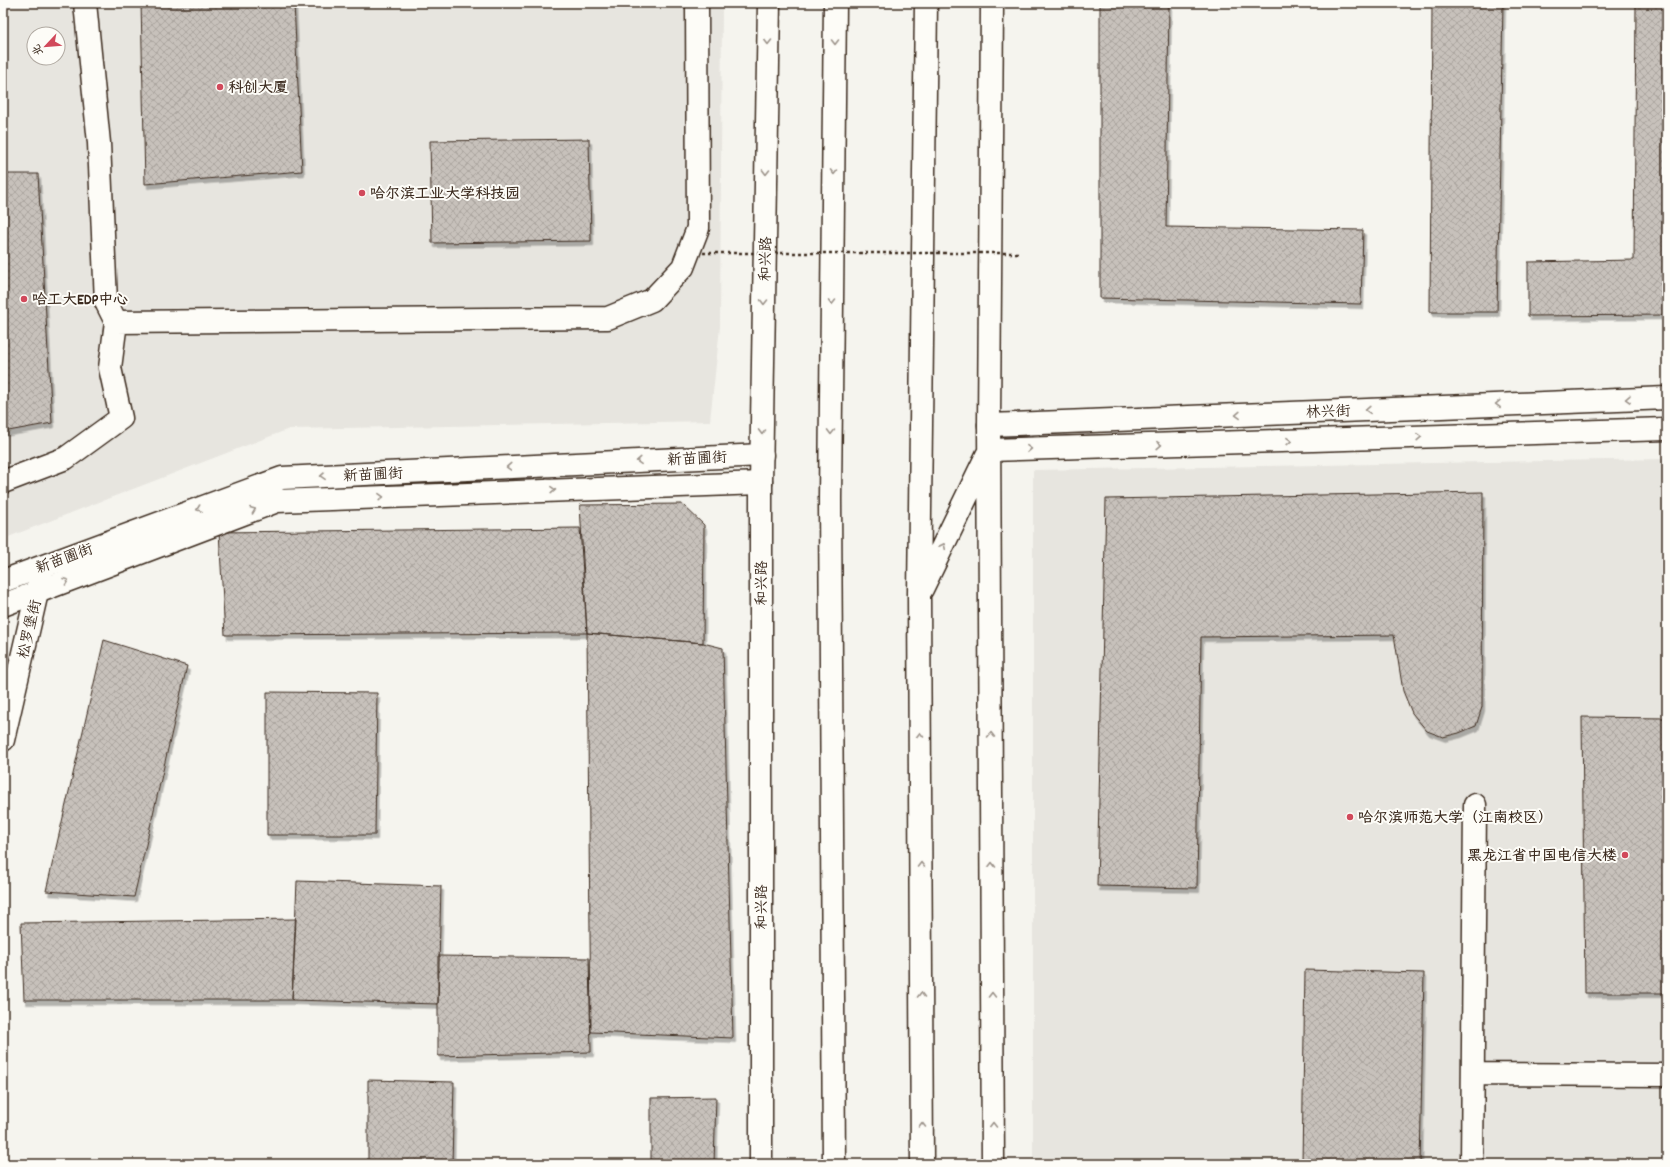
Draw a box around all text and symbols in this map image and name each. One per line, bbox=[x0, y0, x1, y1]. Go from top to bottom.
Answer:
north arrow bbox=[26, 26, 66, 66]
one-way arrow bbox=[764, 39, 772, 45]
one-way arrow bbox=[831, 39, 839, 45]
text: 北 bbox=[29, 41, 48, 58]
place label: 科创大厦 bbox=[228, 78, 288, 100]
marker: 科创大厦 bbox=[215, 82, 225, 92]
one-way arrow bbox=[762, 169, 770, 175]
one-way arrow bbox=[830, 169, 838, 175]
place label: 哈尔滨工业大学科技园 bbox=[370, 184, 520, 206]
marker: 哈尔滨工业大学科技园 bbox=[357, 188, 367, 198]
street label: 和兴路 bbox=[756, 236, 778, 282]
place label: 哈工大EDP中心 bbox=[32, 290, 128, 312]
marker: 哈工大EDP中心 bbox=[19, 294, 29, 304]
one-way arrow bbox=[760, 299, 768, 305]
one-way arrow bbox=[828, 299, 837, 305]
one-way arrow bbox=[1625, 395, 1631, 403]
one-way arrow bbox=[1495, 400, 1501, 409]
street label: 林兴街 bbox=[1305, 401, 1351, 425]
one-way arrow bbox=[1365, 405, 1371, 414]
one-way arrow bbox=[1235, 410, 1241, 419]
one-way arrow bbox=[758, 429, 766, 435]
one-way arrow bbox=[827, 429, 835, 435]
one-way arrow bbox=[1416, 433, 1422, 441]
one-way arrow bbox=[1286, 436, 1292, 445]
one-way arrow bbox=[1156, 440, 1162, 449]
one-way arrow bbox=[1026, 444, 1032, 453]
street label: 新苗圃街 bbox=[667, 447, 728, 473]
one-way arrow bbox=[636, 457, 642, 465]
street label: 新苗圃街 bbox=[343, 463, 404, 489]
one-way arrow bbox=[506, 463, 512, 472]
one-way arrow bbox=[320, 472, 326, 481]
one-way arrow bbox=[550, 486, 556, 495]
one-way arrow bbox=[378, 493, 384, 501]
one-way arrow bbox=[195, 504, 202, 512]
one-way arrow bbox=[249, 507, 256, 515]
street label: 新苗圃街 bbox=[33, 539, 97, 580]
one-way arrow bbox=[938, 543, 945, 551]
street label: 和兴路 bbox=[752, 560, 774, 606]
one-way arrow bbox=[62, 578, 69, 586]
street label: 松罗堡街 bbox=[13, 598, 48, 661]
one-way arrow bbox=[916, 732, 924, 738]
one-way arrow bbox=[987, 732, 995, 738]
place label: 哈尔滨师范大学（江南校区） bbox=[1358, 808, 1553, 830]
marker: 哈尔滨师范大学（江南校区） bbox=[1345, 812, 1355, 822]
place label: 黑龙江省中国电信大楼 bbox=[1467, 846, 1617, 868]
marker: 黑龙江省中国电信大楼 bbox=[1620, 850, 1630, 860]
one-way arrow bbox=[917, 862, 925, 868]
one-way arrow bbox=[988, 862, 996, 868]
street label: 和兴路 bbox=[752, 884, 774, 930]
one-way arrow bbox=[917, 992, 925, 998]
one-way arrow bbox=[988, 992, 996, 998]
one-way arrow bbox=[918, 1122, 926, 1128]
one-way arrow bbox=[989, 1122, 997, 1128]

